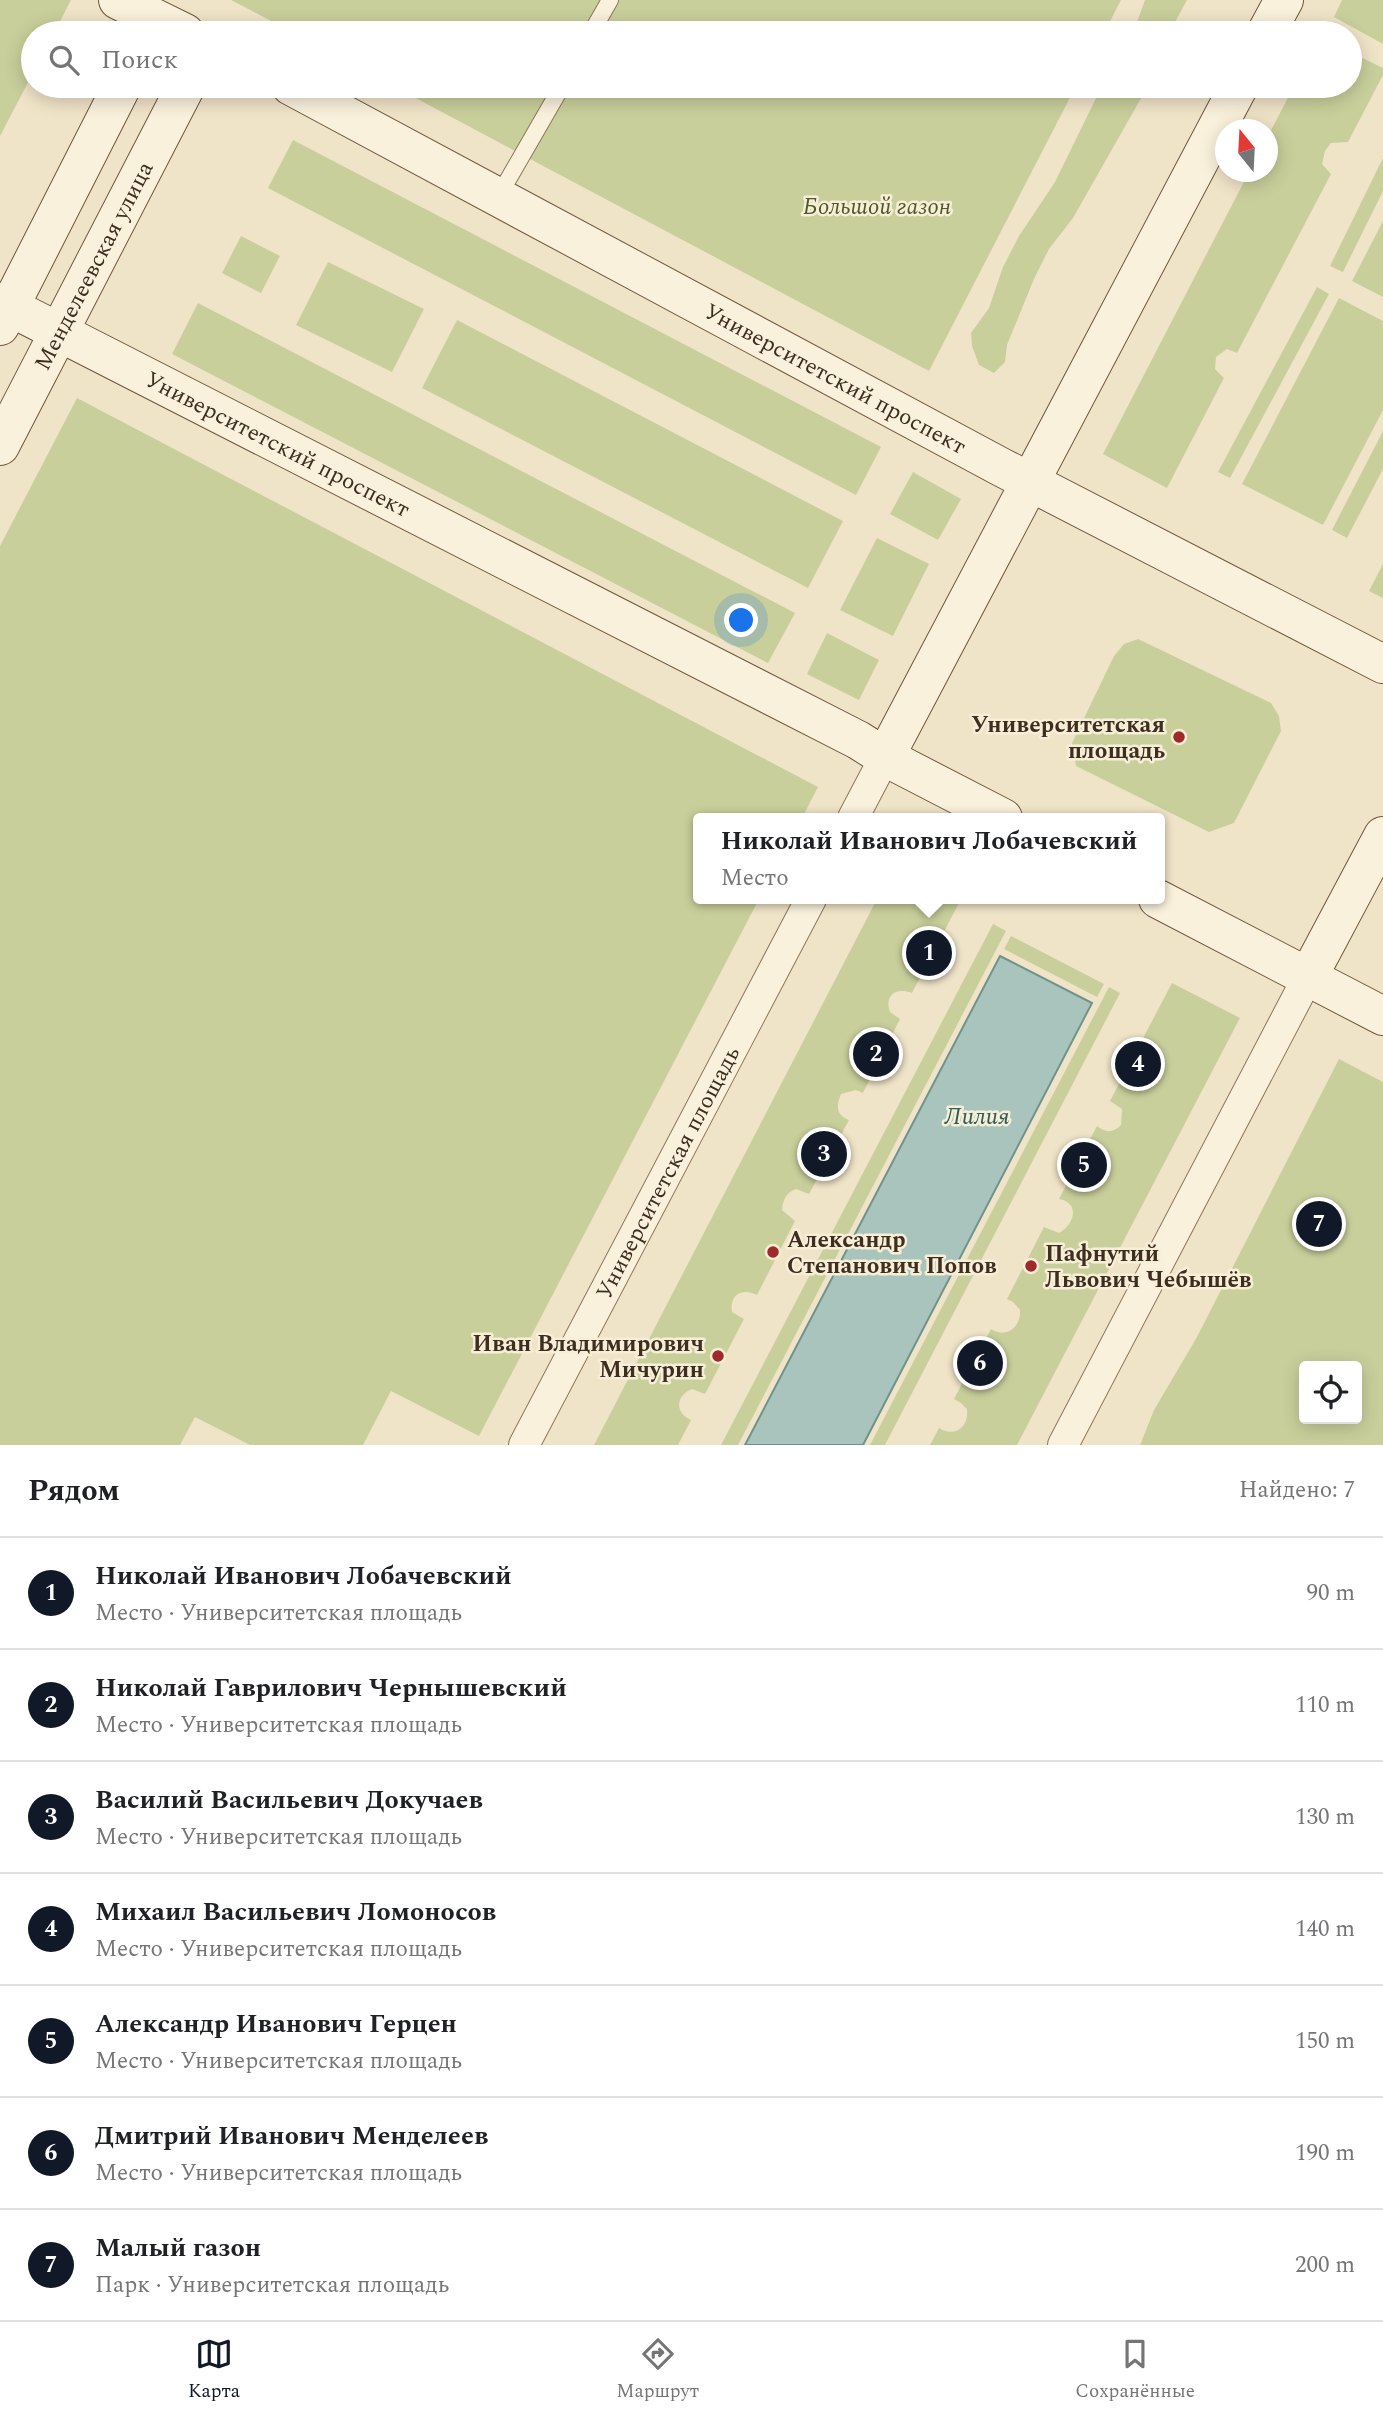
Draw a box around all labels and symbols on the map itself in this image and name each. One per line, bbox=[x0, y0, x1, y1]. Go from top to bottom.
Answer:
north arrow bbox=[1215, 119, 1278, 182]
street label: Менделеевская улица bbox=[26, 156, 163, 377]
park label: Большой газон bbox=[803, 190, 951, 225]
street label: Университетский проспект bbox=[697, 295, 972, 464]
street label: Университетский проспект bbox=[139, 363, 416, 527]
your location bbox=[724, 603, 758, 637]
place label: Университетская площадь bbox=[971, 708, 1165, 769]
marker: Университетская площадь bbox=[1171, 729, 1187, 745]
pin: 1 bbox=[906, 927, 952, 979]
pin: 2 bbox=[853, 1028, 899, 1080]
pin: 4 bbox=[1115, 1038, 1161, 1090]
street label: Университетская площадь bbox=[588, 1040, 750, 1306]
water label: Лилия bbox=[944, 1099, 1010, 1135]
pin: 3 bbox=[801, 1128, 847, 1180]
pin: 5 bbox=[1061, 1139, 1107, 1191]
pin: 7 bbox=[1296, 1198, 1342, 1250]
place label: Александр Степанович Попов bbox=[787, 1223, 997, 1284]
place label: Пафнутий Львович Чебышёв bbox=[1045, 1237, 1252, 1298]
marker: Александр Степанович Попов bbox=[765, 1244, 781, 1260]
marker: Пафнутий Львович Чебышёв bbox=[1023, 1258, 1039, 1274]
place label: Иван Владимирович Мичурин bbox=[473, 1327, 704, 1388]
pin: 6 bbox=[957, 1337, 1003, 1389]
marker: Иван Владимирович Мичурин bbox=[710, 1348, 726, 1364]

